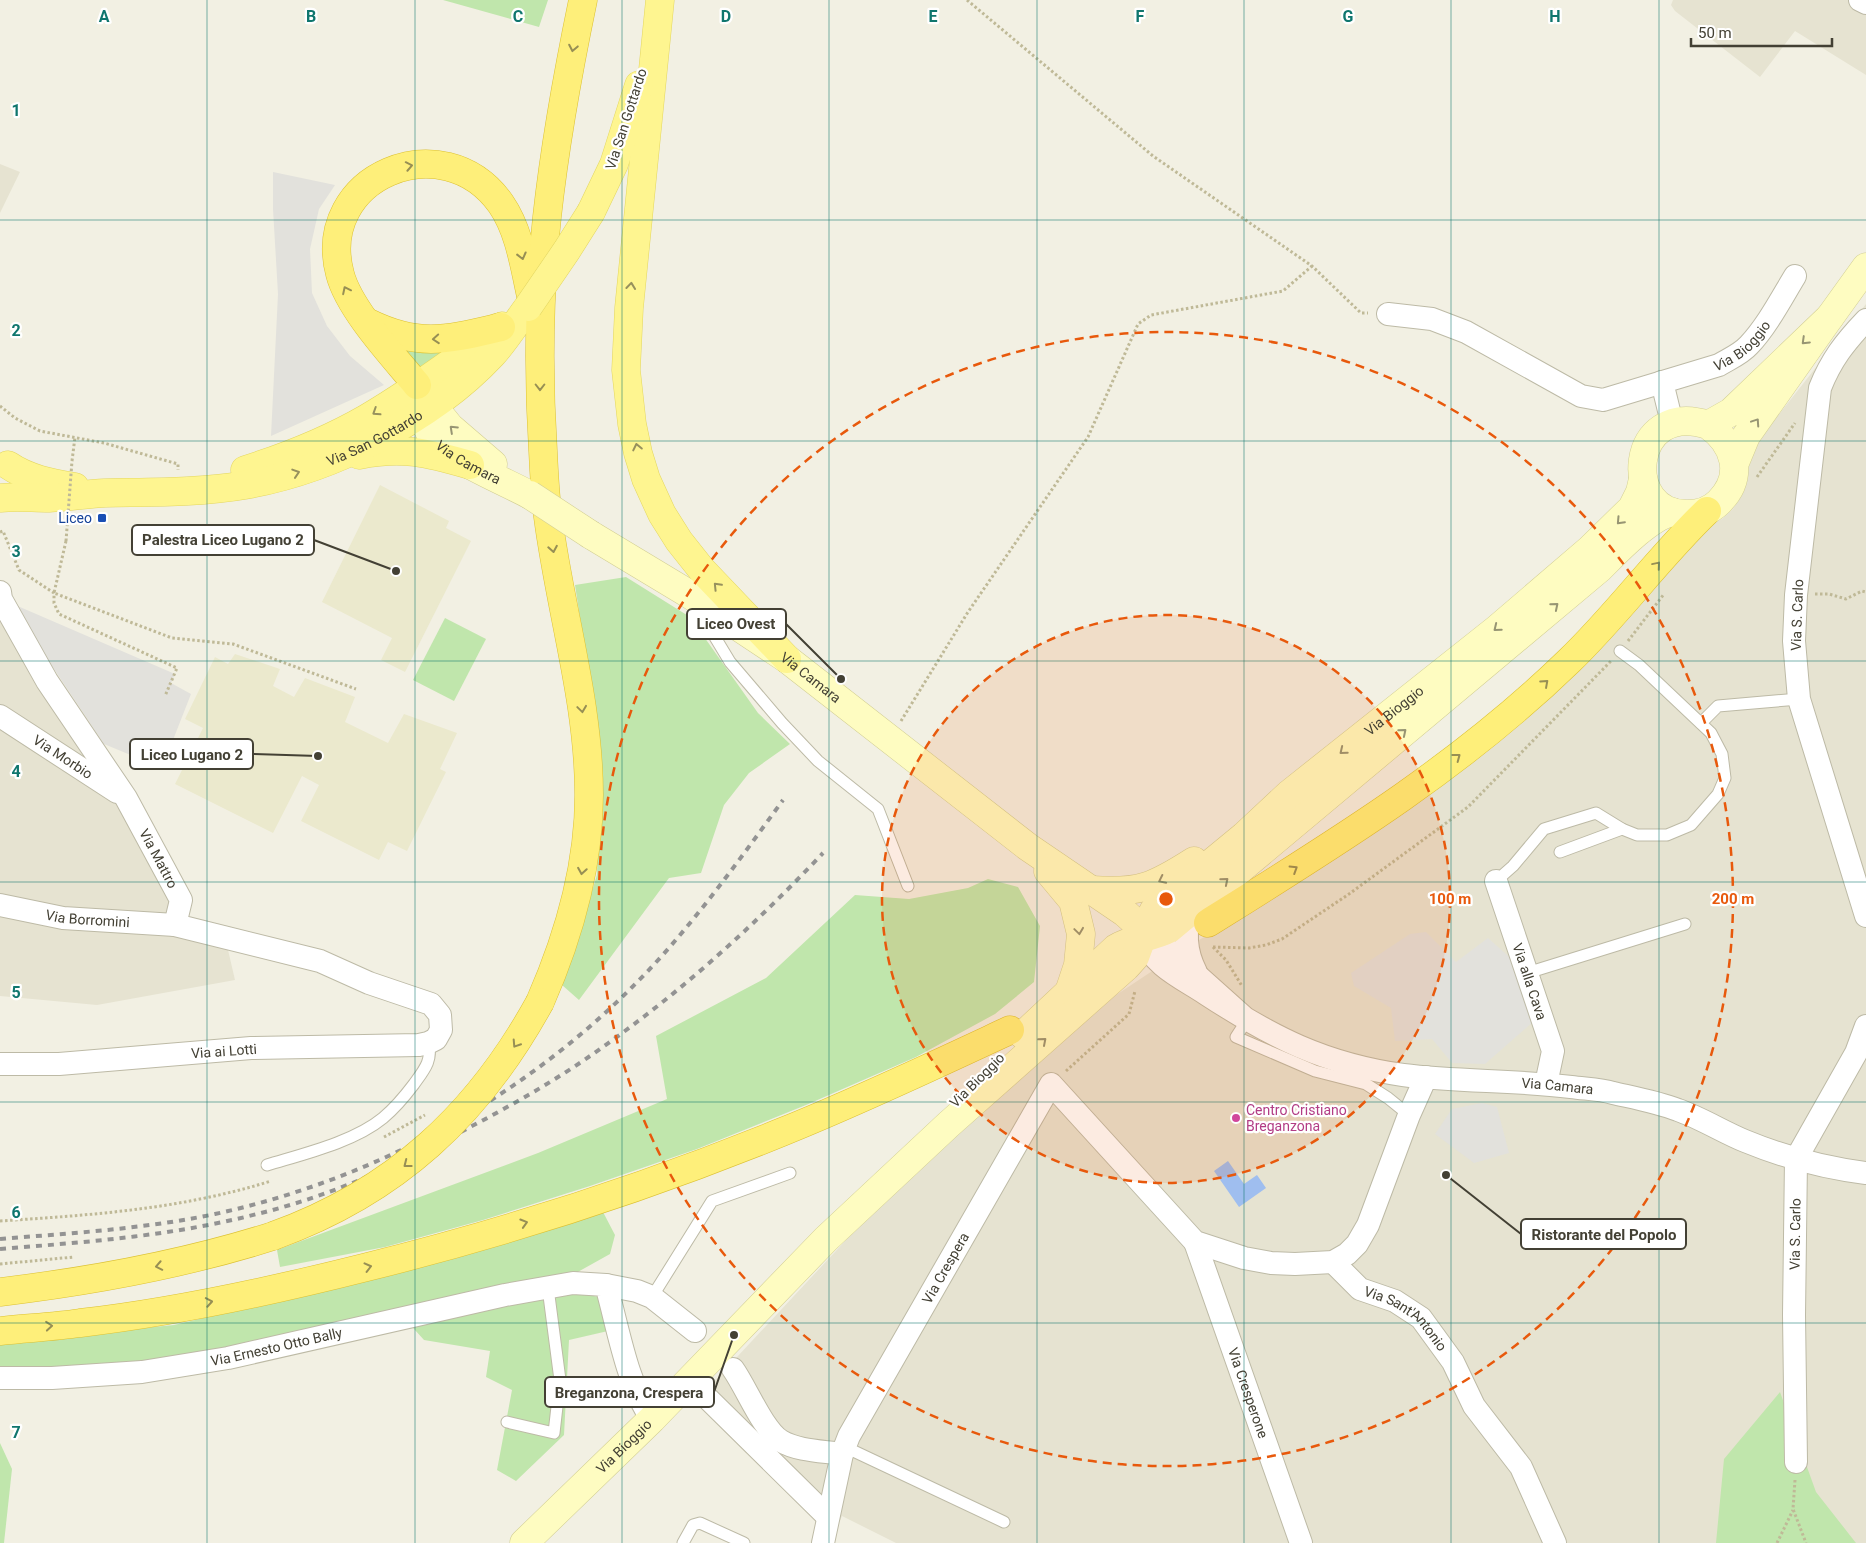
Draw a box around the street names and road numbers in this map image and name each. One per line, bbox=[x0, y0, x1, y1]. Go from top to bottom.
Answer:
street label: Via San Gottardo bbox=[602, 66, 650, 172]
street label: Via Bioggio bbox=[1712, 317, 1774, 374]
street label: Via San Gottardo bbox=[324, 407, 425, 469]
street label: Via Camara bbox=[433, 437, 503, 487]
street label: Via S. Carlo bbox=[1788, 579, 1806, 651]
street label: Via Camara bbox=[778, 649, 844, 706]
street label: Via Bioggio bbox=[1361, 682, 1427, 739]
street label: Via Morbio bbox=[30, 732, 96, 782]
street label: Via Mattro bbox=[136, 826, 181, 891]
street label: Via Borromini bbox=[44, 907, 130, 930]
street label: Via alla Cava bbox=[1509, 941, 1550, 1022]
street label: Via ai Lotti bbox=[191, 1041, 257, 1061]
street label: Via Bioggio bbox=[946, 1049, 1008, 1111]
street label: Via Camara bbox=[1521, 1075, 1594, 1097]
street label: Via S. Carlo bbox=[1787, 1198, 1803, 1270]
street label: Via Crespera bbox=[919, 1230, 972, 1306]
street label: Via Sant'Antonio bbox=[1362, 1283, 1450, 1354]
street label: Via Ernesto Otto Bally bbox=[209, 1324, 344, 1369]
street label: Via Cresperone bbox=[1225, 1345, 1271, 1440]
street label: Via Bioggio bbox=[593, 1416, 655, 1477]

